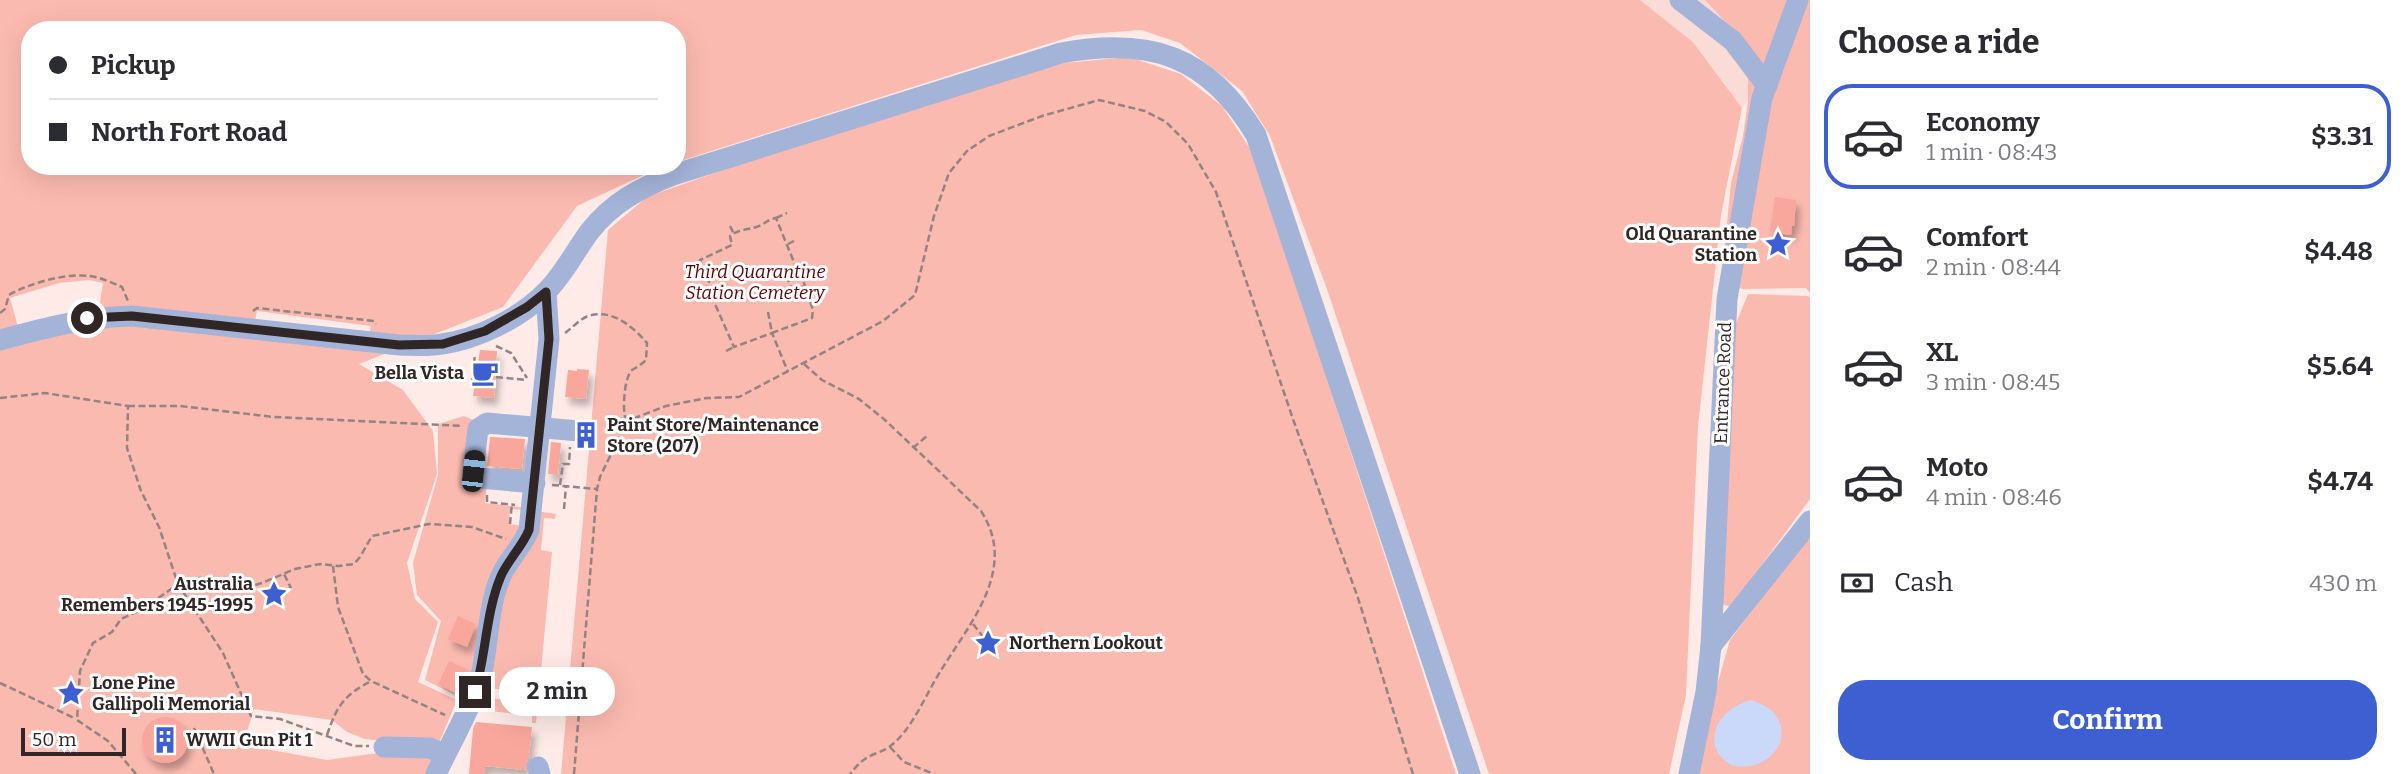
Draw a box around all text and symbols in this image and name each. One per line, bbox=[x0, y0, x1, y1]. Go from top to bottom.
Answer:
text: Choose a ride bbox=[1838, 23, 2039, 61]
text: Pickup bbox=[91, 50, 176, 81]
icon: car bbox=[1842, 105, 1905, 168]
text: Economy bbox=[1926, 107, 2040, 138]
text: North Fort Road bbox=[91, 117, 287, 148]
text: $3.31 bbox=[2311, 121, 2373, 152]
text: 1 min · 08:43 bbox=[1926, 138, 2057, 166]
icon: car bbox=[1842, 220, 1905, 283]
text: Comfort bbox=[1926, 222, 2029, 253]
place label: Old Quarantine Station bbox=[1626, 223, 1757, 266]
place icon: Old Quarantine Station bbox=[1763, 229, 1793, 259]
text: $4.48 bbox=[2304, 236, 2373, 267]
text: 2 min · 08:44 bbox=[1926, 253, 2061, 281]
park label: Third Quarantine Station Cemetery bbox=[684, 261, 826, 304]
route start bbox=[71, 302, 103, 334]
street label: Entrance Road bbox=[1710, 321, 1736, 444]
icon: car bbox=[1842, 335, 1905, 398]
text: XL bbox=[1926, 337, 1958, 368]
text: $5.64 bbox=[2307, 351, 2373, 382]
cafe icon: Bella Vista bbox=[470, 358, 500, 388]
place label: Bella Vista bbox=[374, 362, 464, 384]
text: 3 min · 08:45 bbox=[1926, 368, 2060, 396]
place label: Paint Store/Maintenance Store (207) bbox=[607, 414, 819, 457]
building icon: Paint Store/Maintenance Store (207) bbox=[571, 420, 601, 450]
car bbox=[461, 449, 486, 493]
icon: car bbox=[1842, 450, 1905, 513]
text: Moto bbox=[1926, 452, 1988, 483]
text: $4.74 bbox=[2307, 466, 2373, 497]
text: 4 min · 08:46 bbox=[1926, 483, 2062, 511]
icon: cash bbox=[1838, 564, 1876, 602]
text: Cash bbox=[1894, 567, 1953, 598]
text: 430 m bbox=[2309, 569, 2377, 597]
place label: Australia Remembers 1945-1995 bbox=[61, 573, 253, 616]
place icon: Australia Remembers 1945-1995 bbox=[259, 579, 289, 609]
place icon: Northern Lookout bbox=[973, 628, 1003, 658]
place label: Northern Lookout bbox=[1009, 632, 1163, 654]
callout: 2 min bbox=[500, 668, 615, 716]
place label: Lone Pine Gallipoli Memorial bbox=[92, 672, 251, 715]
route end bbox=[459, 676, 491, 708]
text: 2 min bbox=[526, 677, 588, 705]
place icon: Lone Pine Gallipoli Memorial bbox=[56, 678, 86, 708]
button: Confirm bbox=[1838, 680, 2377, 760]
scale bar bbox=[21, 725, 126, 757]
building icon: WWII Gun Pit 1 bbox=[150, 725, 180, 755]
text: 50 m bbox=[32, 728, 76, 751]
place label: WWII Gun Pit 1 bbox=[186, 729, 313, 751]

